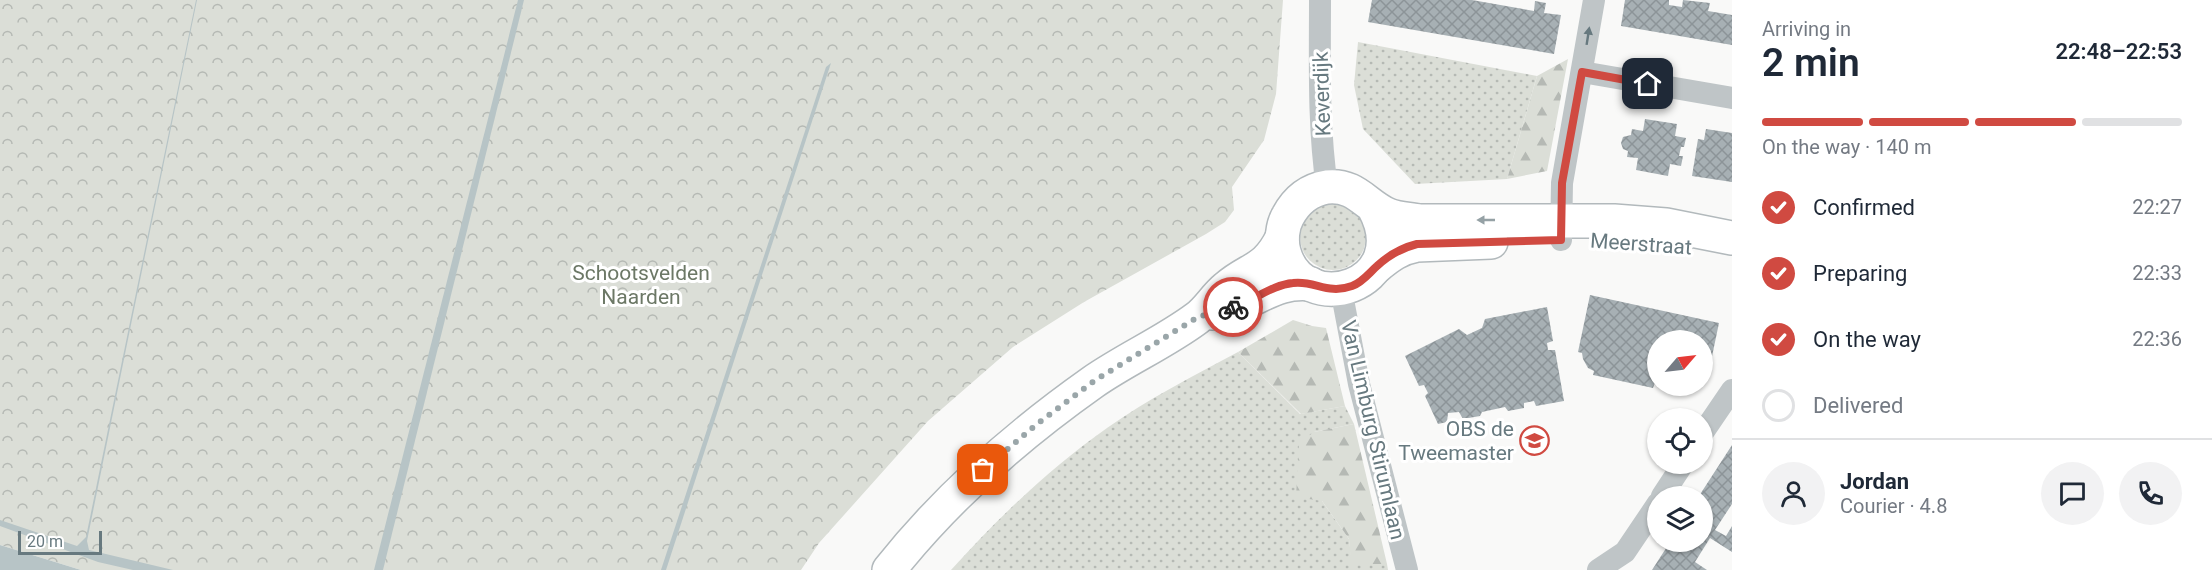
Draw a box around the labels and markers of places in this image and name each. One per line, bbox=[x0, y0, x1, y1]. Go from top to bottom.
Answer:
pin bbox=[1622, 58, 1673, 109]
place label: OBS de Tweemaster bbox=[1398, 417, 1514, 465]
school or university icon: OBS de Tweemaster bbox=[1519, 425, 1551, 457]
pin bbox=[957, 444, 1008, 495]

